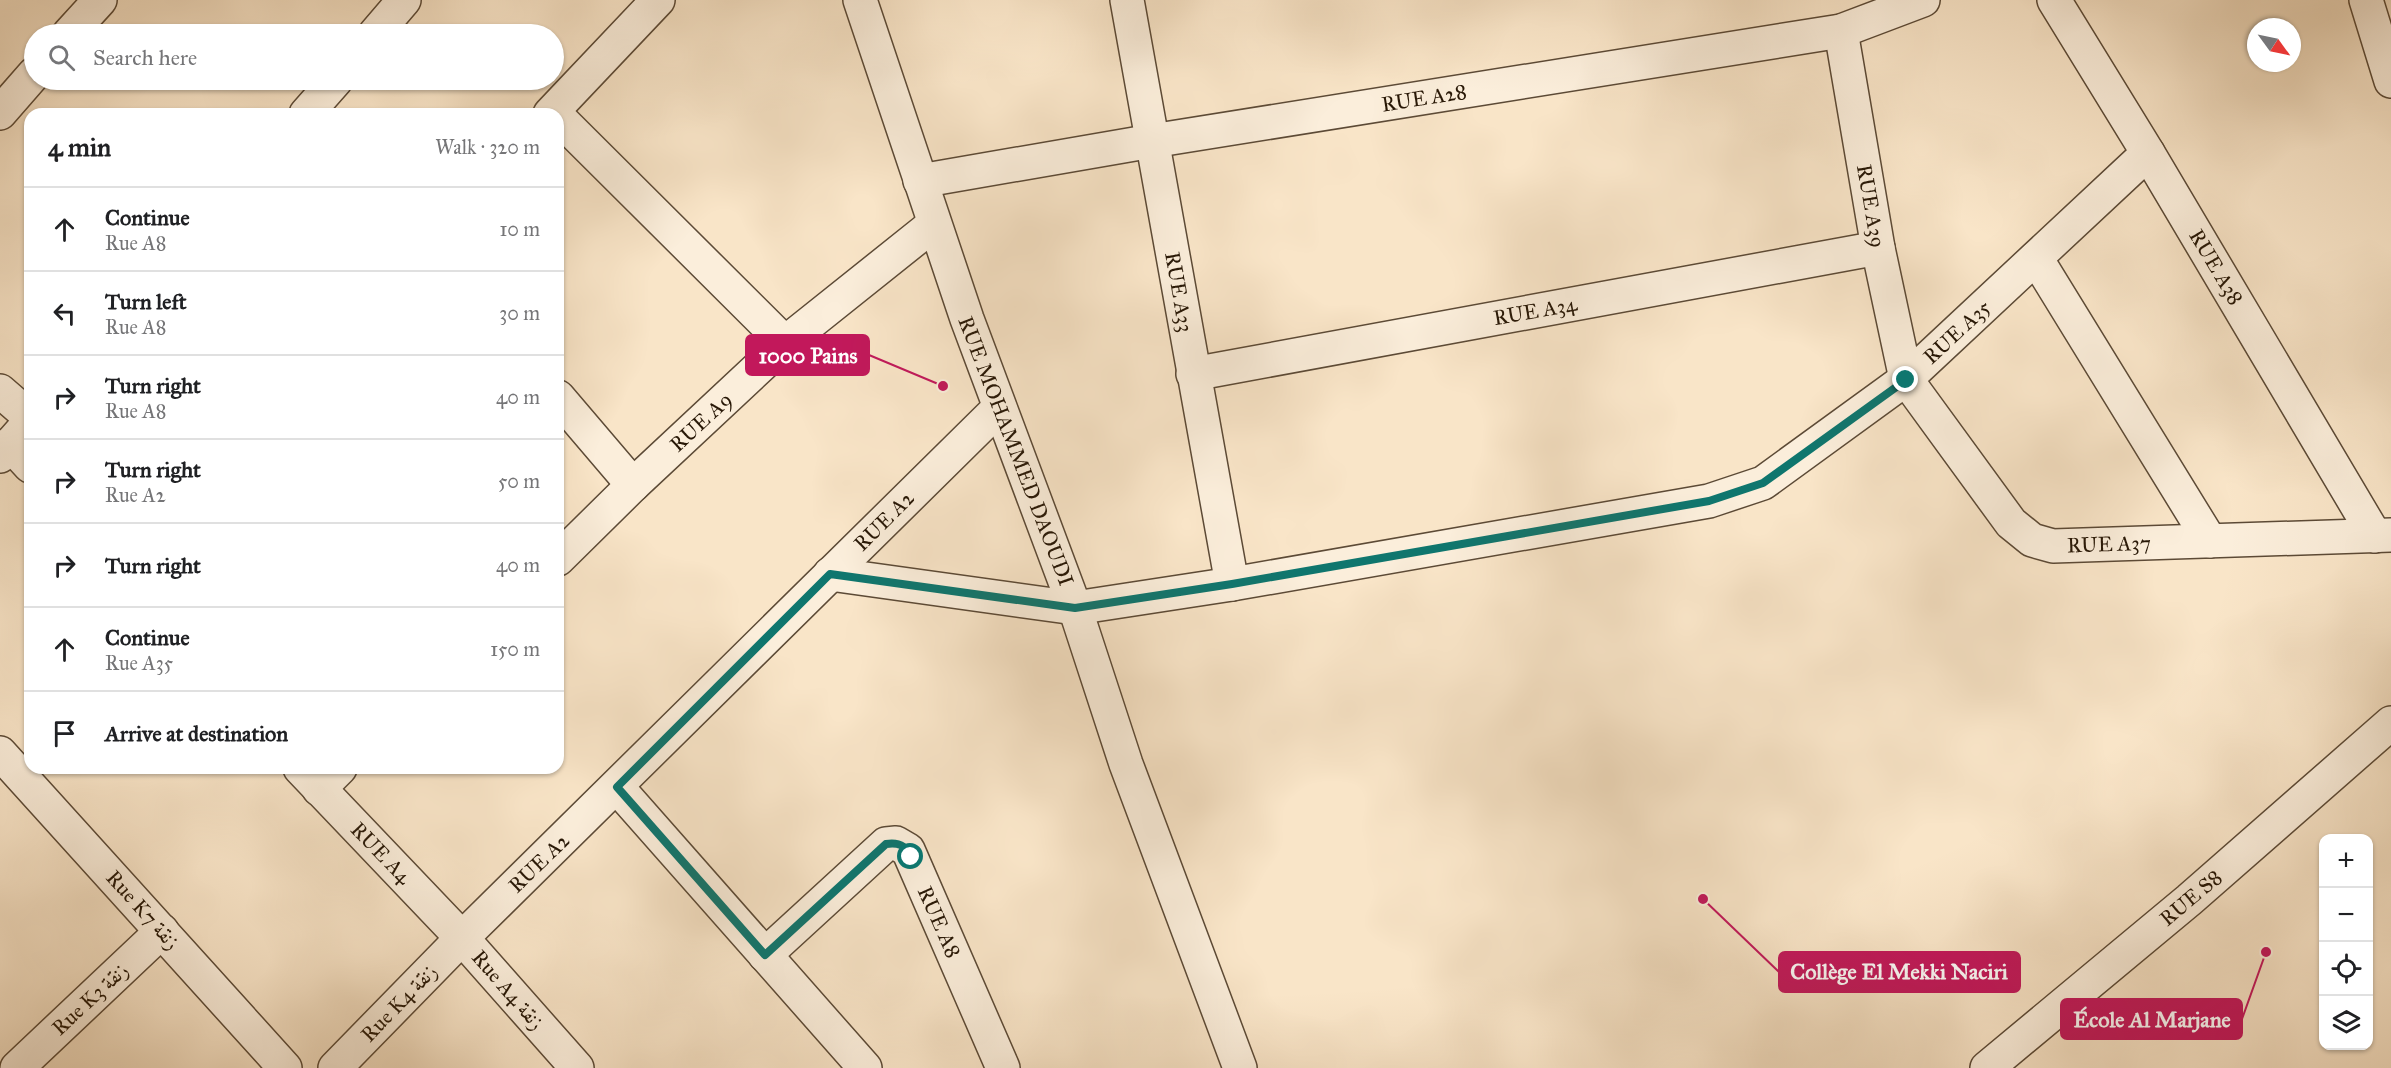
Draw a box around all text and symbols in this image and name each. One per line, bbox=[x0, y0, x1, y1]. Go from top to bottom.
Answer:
north arrow bbox=[2247, 18, 2301, 72]
search box bbox=[24, 24, 564, 90]
icon: search bbox=[45, 41, 78, 74]
text: Search here bbox=[93, 44, 197, 71]
street label: RUE A28 bbox=[1380, 78, 1468, 118]
text: 4 min bbox=[48, 131, 111, 163]
text: Walk · 320 m bbox=[435, 135, 540, 159]
street label: RUE A39 bbox=[1851, 162, 1891, 250]
text: Continue bbox=[105, 204, 190, 231]
icon: ahead bbox=[48, 213, 81, 246]
text: 10 m bbox=[499, 217, 540, 241]
street label: RUE A38 bbox=[2183, 224, 2249, 310]
text: Rue A8 bbox=[105, 231, 166, 255]
street label: RUE A33 bbox=[1159, 250, 1199, 334]
text: Turn left bbox=[105, 288, 187, 315]
street label: RUE A34 bbox=[1491, 291, 1580, 331]
street label: RUE A35 bbox=[1918, 294, 1996, 370]
icon: left bbox=[48, 297, 81, 330]
text: 30 m bbox=[499, 301, 540, 325]
street label: RUE MOHAMMED DAOUDI bbox=[953, 313, 1079, 589]
text: Rue A8 bbox=[105, 315, 166, 339]
callout: 1000 Pains bbox=[746, 335, 869, 375]
text: 1000 Pains bbox=[758, 342, 858, 369]
route end bbox=[1892, 366, 1918, 392]
text: Turn right bbox=[105, 372, 201, 399]
icon: right bbox=[48, 381, 81, 414]
text: 40 m bbox=[496, 385, 540, 409]
street label: RUE A9 bbox=[664, 387, 738, 457]
text: Rue A8 bbox=[105, 399, 166, 423]
text: Turn right bbox=[105, 456, 201, 483]
icon: right bbox=[48, 465, 81, 498]
text: 50 m bbox=[498, 469, 540, 493]
text: Rue A2 bbox=[105, 483, 166, 507]
street label: RUE A2 bbox=[848, 485, 920, 557]
street label: RUE A37 bbox=[2067, 530, 2151, 558]
icon: right bbox=[48, 549, 81, 582]
text: Turn right bbox=[105, 552, 201, 579]
text: 40 m bbox=[496, 553, 540, 577]
text: Continue bbox=[105, 624, 190, 651]
icon: ahead bbox=[48, 633, 81, 666]
text: 150 m bbox=[490, 637, 540, 661]
text: Rue A35 bbox=[105, 651, 173, 675]
icon: arrive bbox=[48, 717, 81, 750]
text: Arrive at destination bbox=[105, 720, 288, 747]
street label: RUE A4 bbox=[345, 817, 418, 890]
street label: RUE A2 bbox=[503, 827, 575, 898]
map controls bbox=[2319, 834, 2373, 1050]
button: + bbox=[2319, 834, 2373, 888]
route start bbox=[897, 843, 923, 869]
street label: RUE S8 bbox=[2155, 864, 2227, 932]
street label: Rue K7 زنقة bbox=[101, 865, 185, 955]
street label: RUE A8 bbox=[912, 882, 966, 962]
button: − bbox=[2319, 888, 2373, 942]
button: locate bbox=[2319, 942, 2373, 996]
street label: Rue A4 زنقة bbox=[466, 945, 550, 1035]
callout: Collège El Mekki Naciri bbox=[1779, 952, 2020, 992]
street label: Rue K3 زنقة bbox=[46, 957, 134, 1041]
text: Collège El Mekki Naciri bbox=[1790, 958, 2009, 985]
street label: Rue K4 زنقة bbox=[355, 959, 443, 1047]
button: layers bbox=[2319, 996, 2373, 1050]
callout: École Al Marjane bbox=[2061, 999, 2242, 1039]
text: École Al Marjane bbox=[2073, 1006, 2231, 1033]

